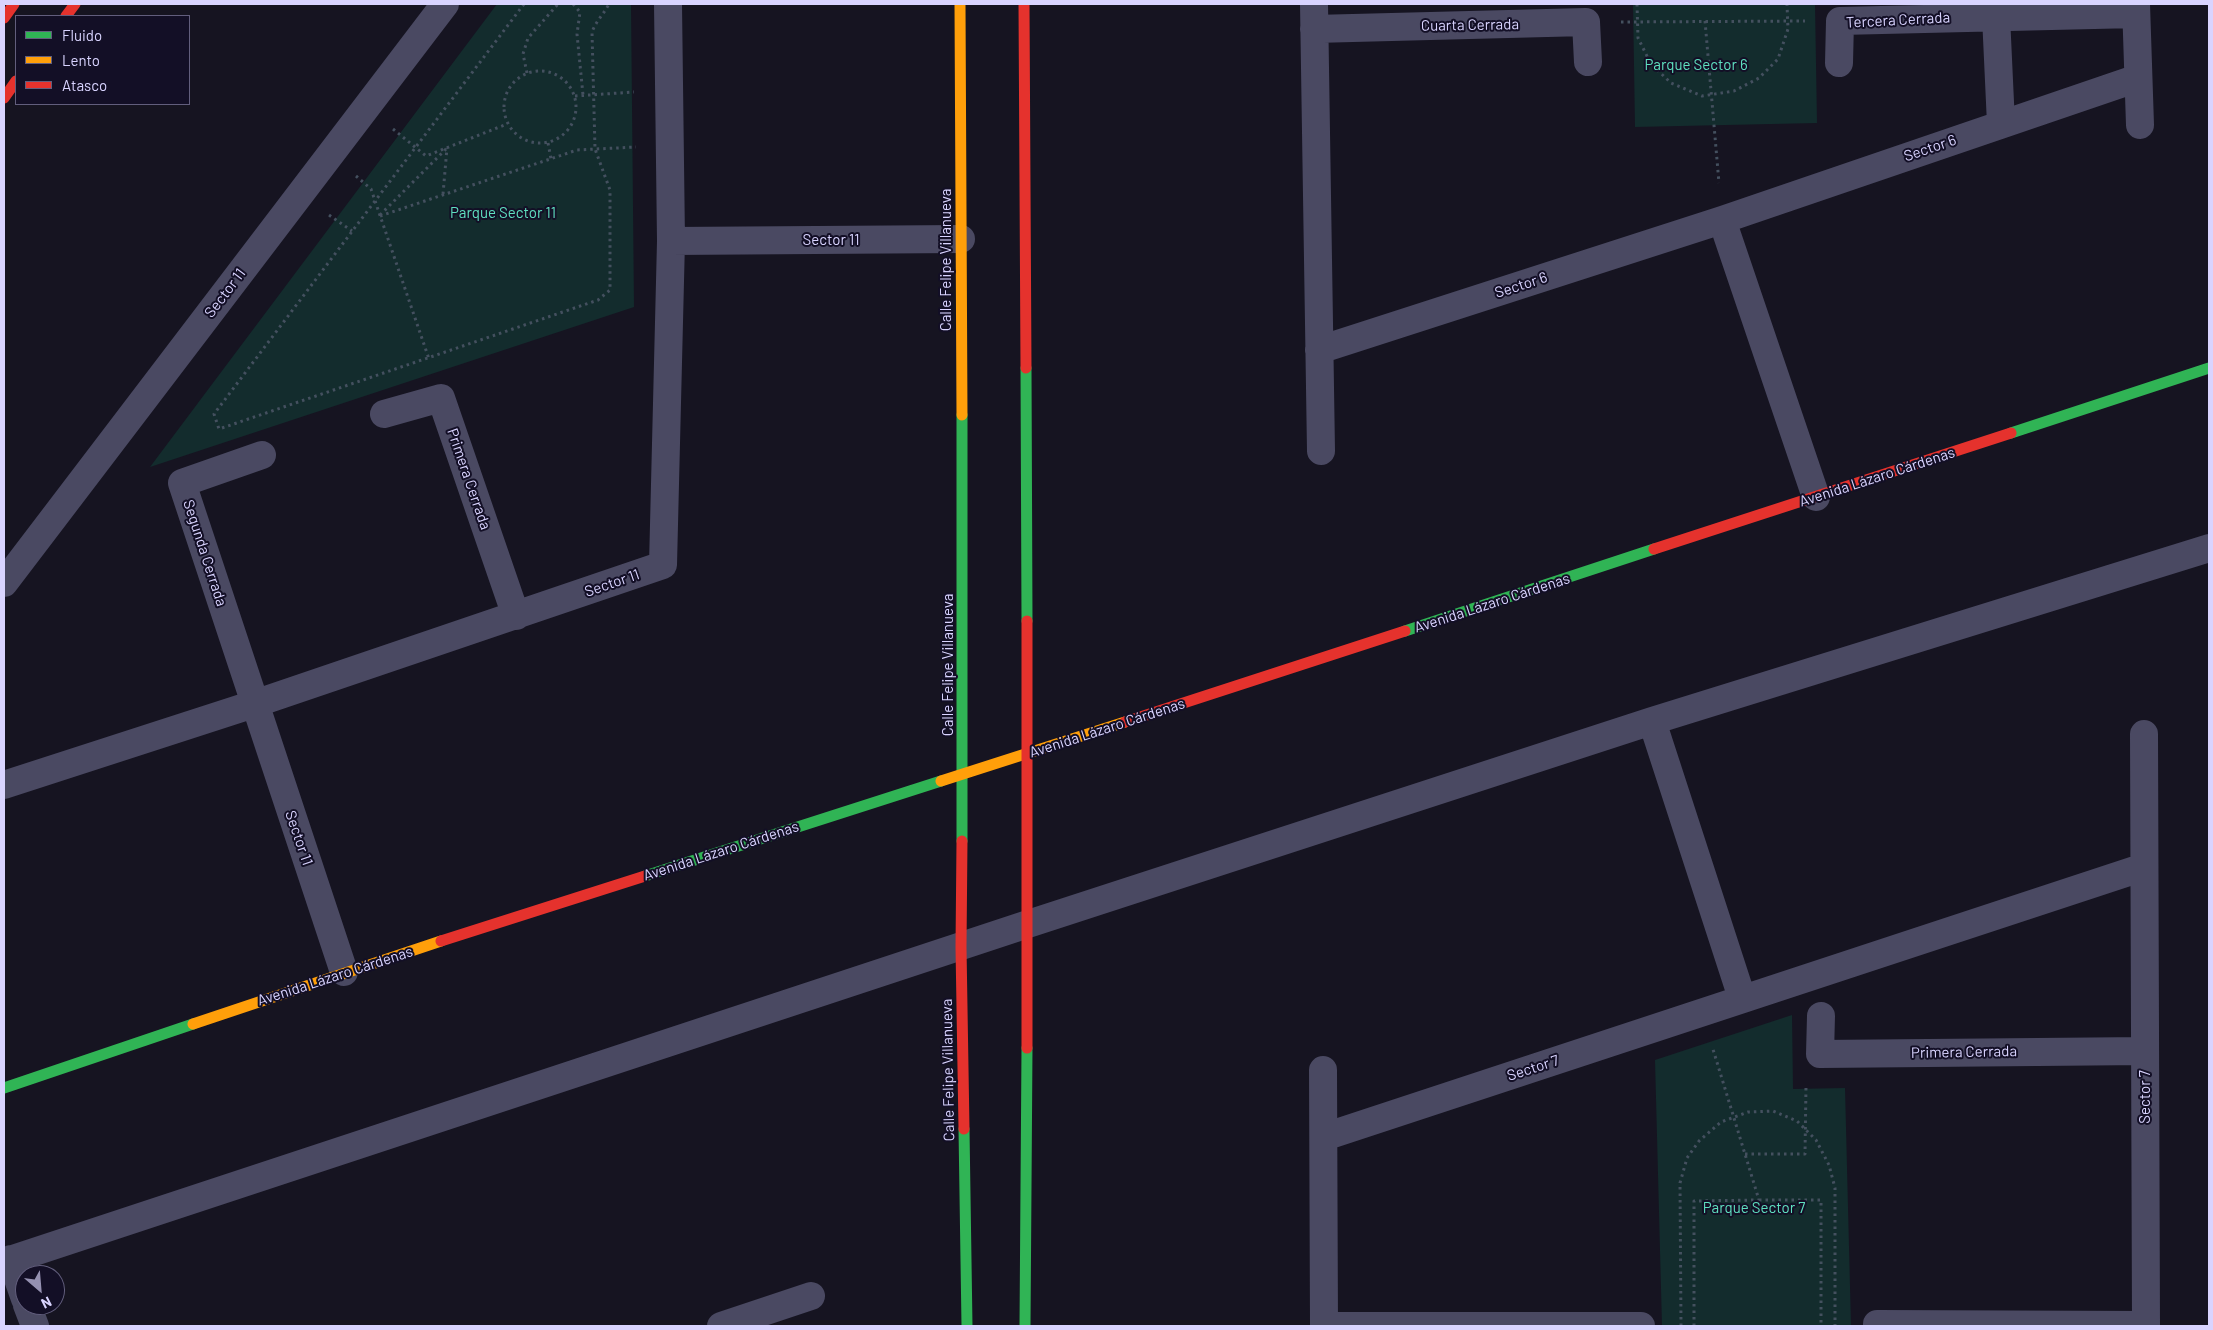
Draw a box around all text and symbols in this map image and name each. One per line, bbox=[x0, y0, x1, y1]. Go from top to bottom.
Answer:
street label: Tercera Cerrada bbox=[1845, 8, 1951, 32]
legend bbox=[15, 15, 190, 105]
street label: Cuarta Cerrada bbox=[1421, 15, 1519, 35]
text: Fluido bbox=[62, 26, 102, 44]
text: Lento bbox=[62, 51, 100, 69]
park label: Parque Sector 6 bbox=[1644, 56, 1748, 74]
text: Atasco bbox=[62, 76, 107, 94]
street label: Sector 6 bbox=[1901, 131, 1959, 165]
street label: Calle Felipe Villanueva bbox=[937, 189, 955, 331]
park label: Parque Sector 11 bbox=[450, 204, 556, 222]
street label: Sector 11 bbox=[803, 231, 859, 249]
street label: Sector 11 bbox=[201, 265, 249, 321]
street label: Sector 6 bbox=[1492, 268, 1550, 302]
street label: Primera Cerrada bbox=[443, 426, 495, 532]
street label: Avenida Lázaro Cárdenas bbox=[1797, 443, 1957, 511]
street label: Segunda Cerrada bbox=[179, 497, 231, 609]
street label: Sector 11 bbox=[582, 565, 642, 601]
street label: Avenida Lázaro Cárdenas bbox=[1412, 569, 1572, 637]
street label: Calle Felipe Villanueva bbox=[939, 594, 957, 736]
street label: Avenida Lázaro Cárdenas bbox=[1027, 694, 1187, 762]
street label: Sector 11 bbox=[281, 808, 317, 868]
street label: Avenida Lázaro Cárdenas bbox=[641, 817, 801, 885]
street label: Avenida Lázaro Cárdenas bbox=[255, 942, 415, 1010]
street label: Calle Felipe Villanueva bbox=[938, 999, 958, 1141]
street label: Primera Cerrada bbox=[1911, 1042, 2017, 1062]
street label: Sector 7 bbox=[1505, 1051, 1561, 1085]
street label: Sector 7 bbox=[2136, 1070, 2154, 1124]
park label: Parque Sector 7 bbox=[1703, 1199, 1805, 1217]
north arrow bbox=[15, 1265, 65, 1315]
text: N bbox=[39, 1293, 55, 1313]

